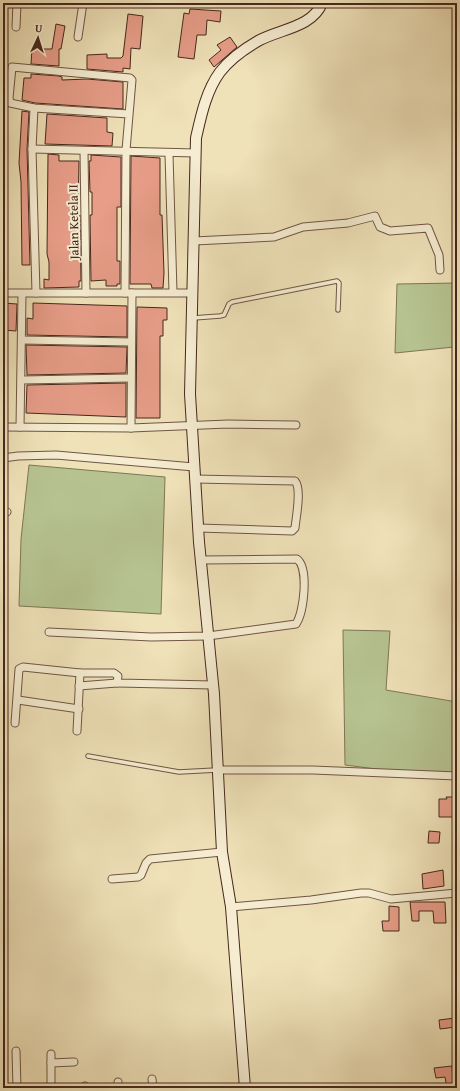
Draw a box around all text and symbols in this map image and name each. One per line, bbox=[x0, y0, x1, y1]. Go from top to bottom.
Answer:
north arrow bbox=[18, 18, 58, 58]
text: U bbox=[34, 20, 44, 36]
street label: Jalan Ketela II bbox=[63, 184, 84, 262]

